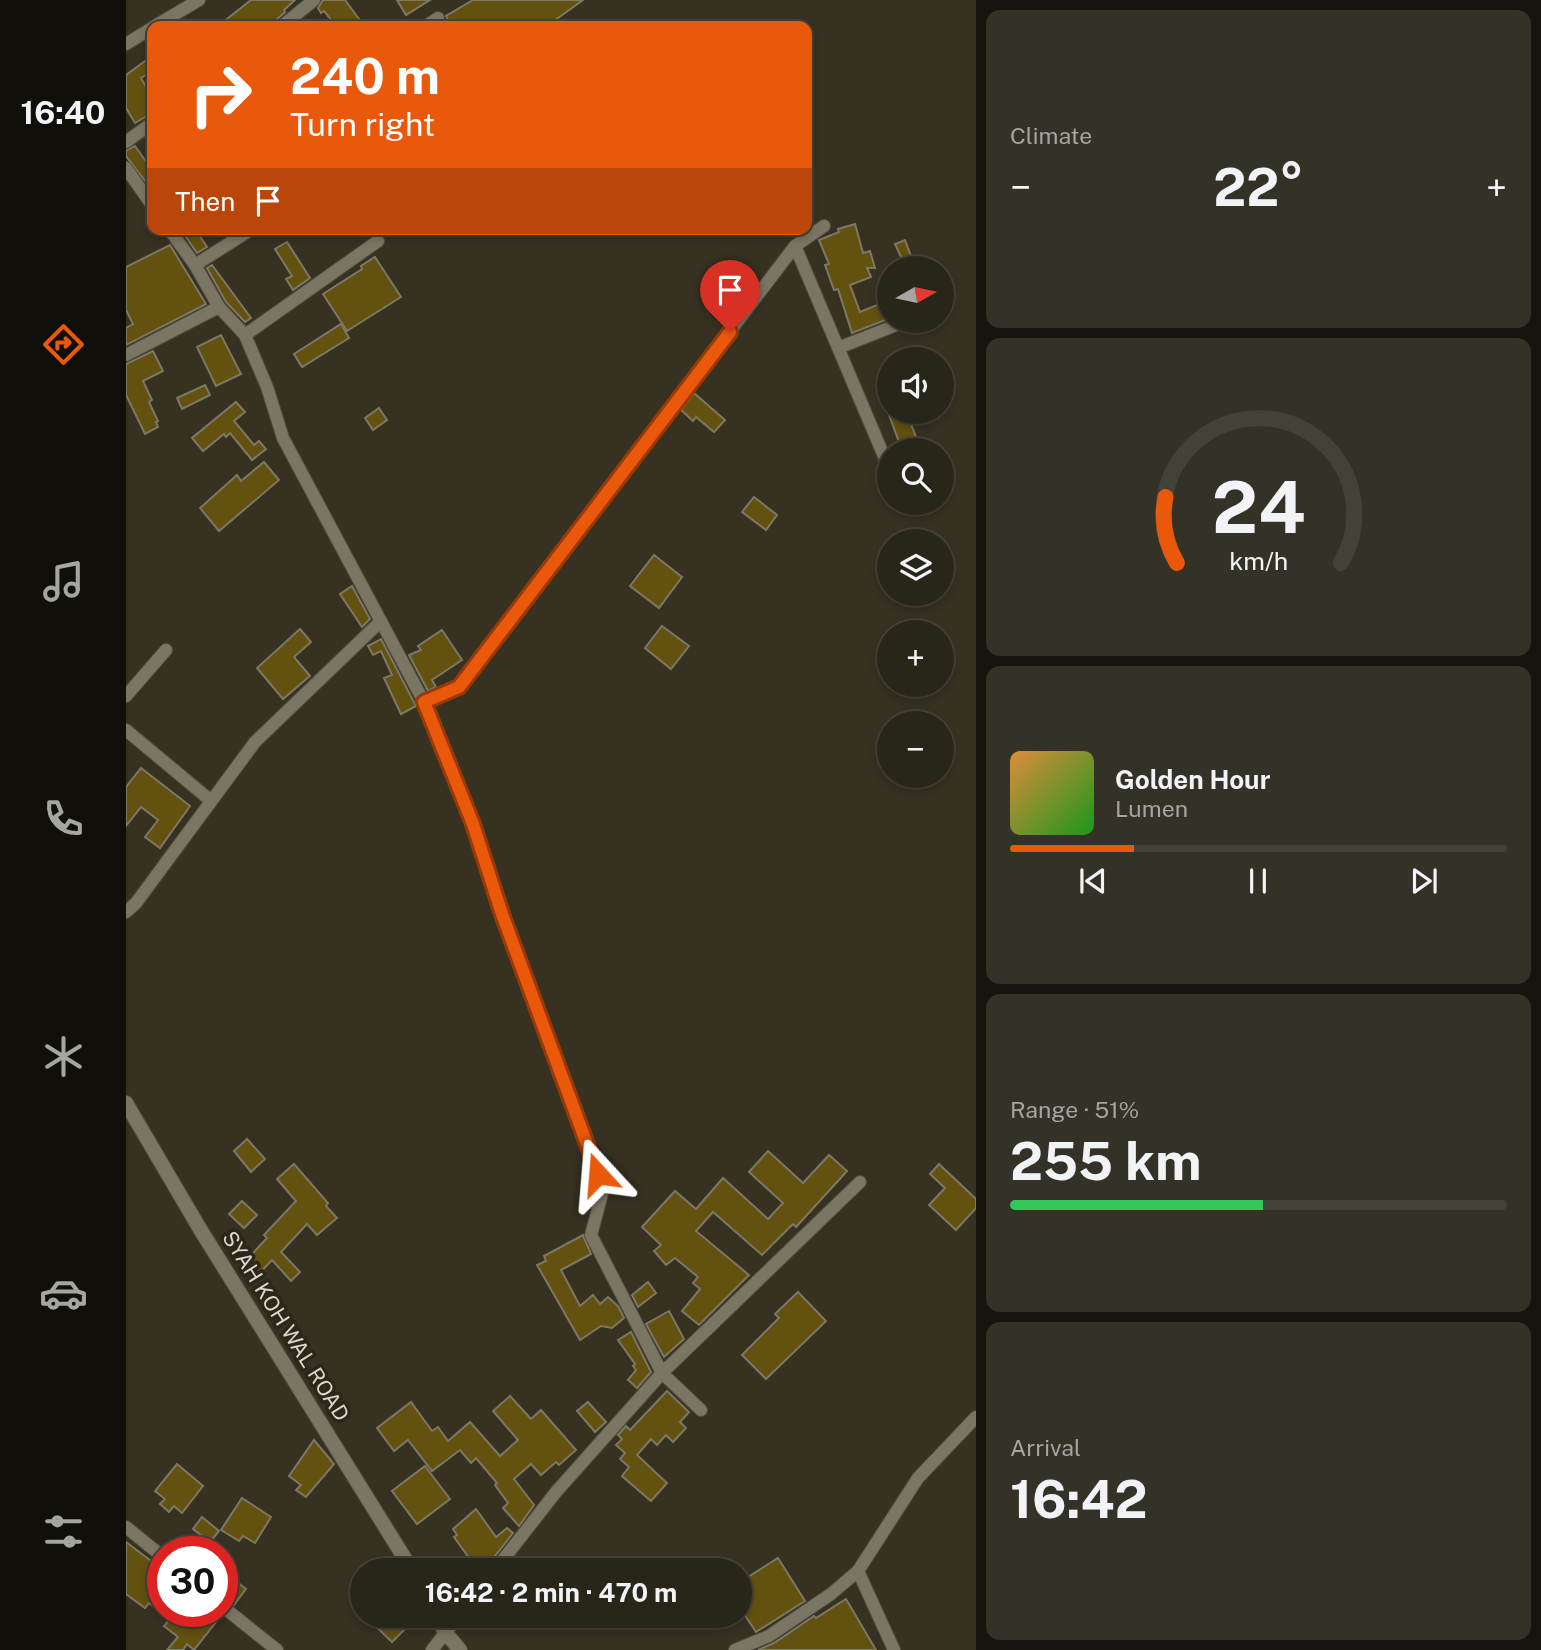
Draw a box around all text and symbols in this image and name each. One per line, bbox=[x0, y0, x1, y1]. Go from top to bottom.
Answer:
text: 240 m bbox=[290, 47, 440, 105]
icon: right bbox=[175, 49, 266, 140]
text: 16:40 bbox=[21, 94, 105, 131]
text: Turn right bbox=[290, 106, 435, 143]
text: Climate bbox=[1010, 122, 1092, 149]
text: 22° bbox=[1213, 157, 1304, 218]
text: − bbox=[1010, 165, 1031, 210]
text: + bbox=[1486, 165, 1507, 210]
icon: arrive bbox=[249, 182, 287, 220]
text: Then bbox=[175, 186, 235, 217]
north arrow bbox=[877, 256, 954, 332]
map controls bbox=[877, 256, 954, 788]
pin bbox=[700, 260, 760, 332]
icon: arrive bbox=[711, 271, 749, 309]
icon: directions bbox=[39, 320, 88, 369]
button: sound bbox=[877, 347, 954, 424]
button: search bbox=[877, 438, 954, 515]
text: 24 bbox=[1212, 464, 1305, 549]
button: layers bbox=[877, 529, 954, 606]
text: km/h bbox=[1229, 546, 1288, 576]
icon: music bbox=[39, 557, 88, 606]
button: + bbox=[877, 620, 954, 697]
button: − bbox=[877, 711, 954, 788]
text: Golden Hour bbox=[1115, 764, 1270, 795]
icon: phone bbox=[39, 794, 88, 843]
text: Lumen bbox=[1115, 795, 1188, 822]
icon: previous bbox=[1074, 862, 1112, 900]
icon: pause bbox=[1239, 862, 1277, 900]
icon: next bbox=[1405, 862, 1443, 900]
icon: climate bbox=[39, 1032, 88, 1081]
text: Range · 51% bbox=[1010, 1096, 1139, 1123]
text: 255 km bbox=[1010, 1131, 1202, 1192]
position arrow bbox=[561, 1137, 635, 1211]
street label: SYAH KOH WAL ROAD bbox=[217, 1226, 355, 1426]
icon: car bbox=[39, 1269, 88, 1318]
text: Arrival bbox=[1010, 1434, 1081, 1461]
text: 16:42 bbox=[1010, 1469, 1148, 1530]
icon: filters bbox=[39, 1507, 88, 1556]
speed limit sign: 30 bbox=[147, 1536, 238, 1627]
text: 16:42 · 2 min · 470 m bbox=[425, 1577, 677, 1608]

